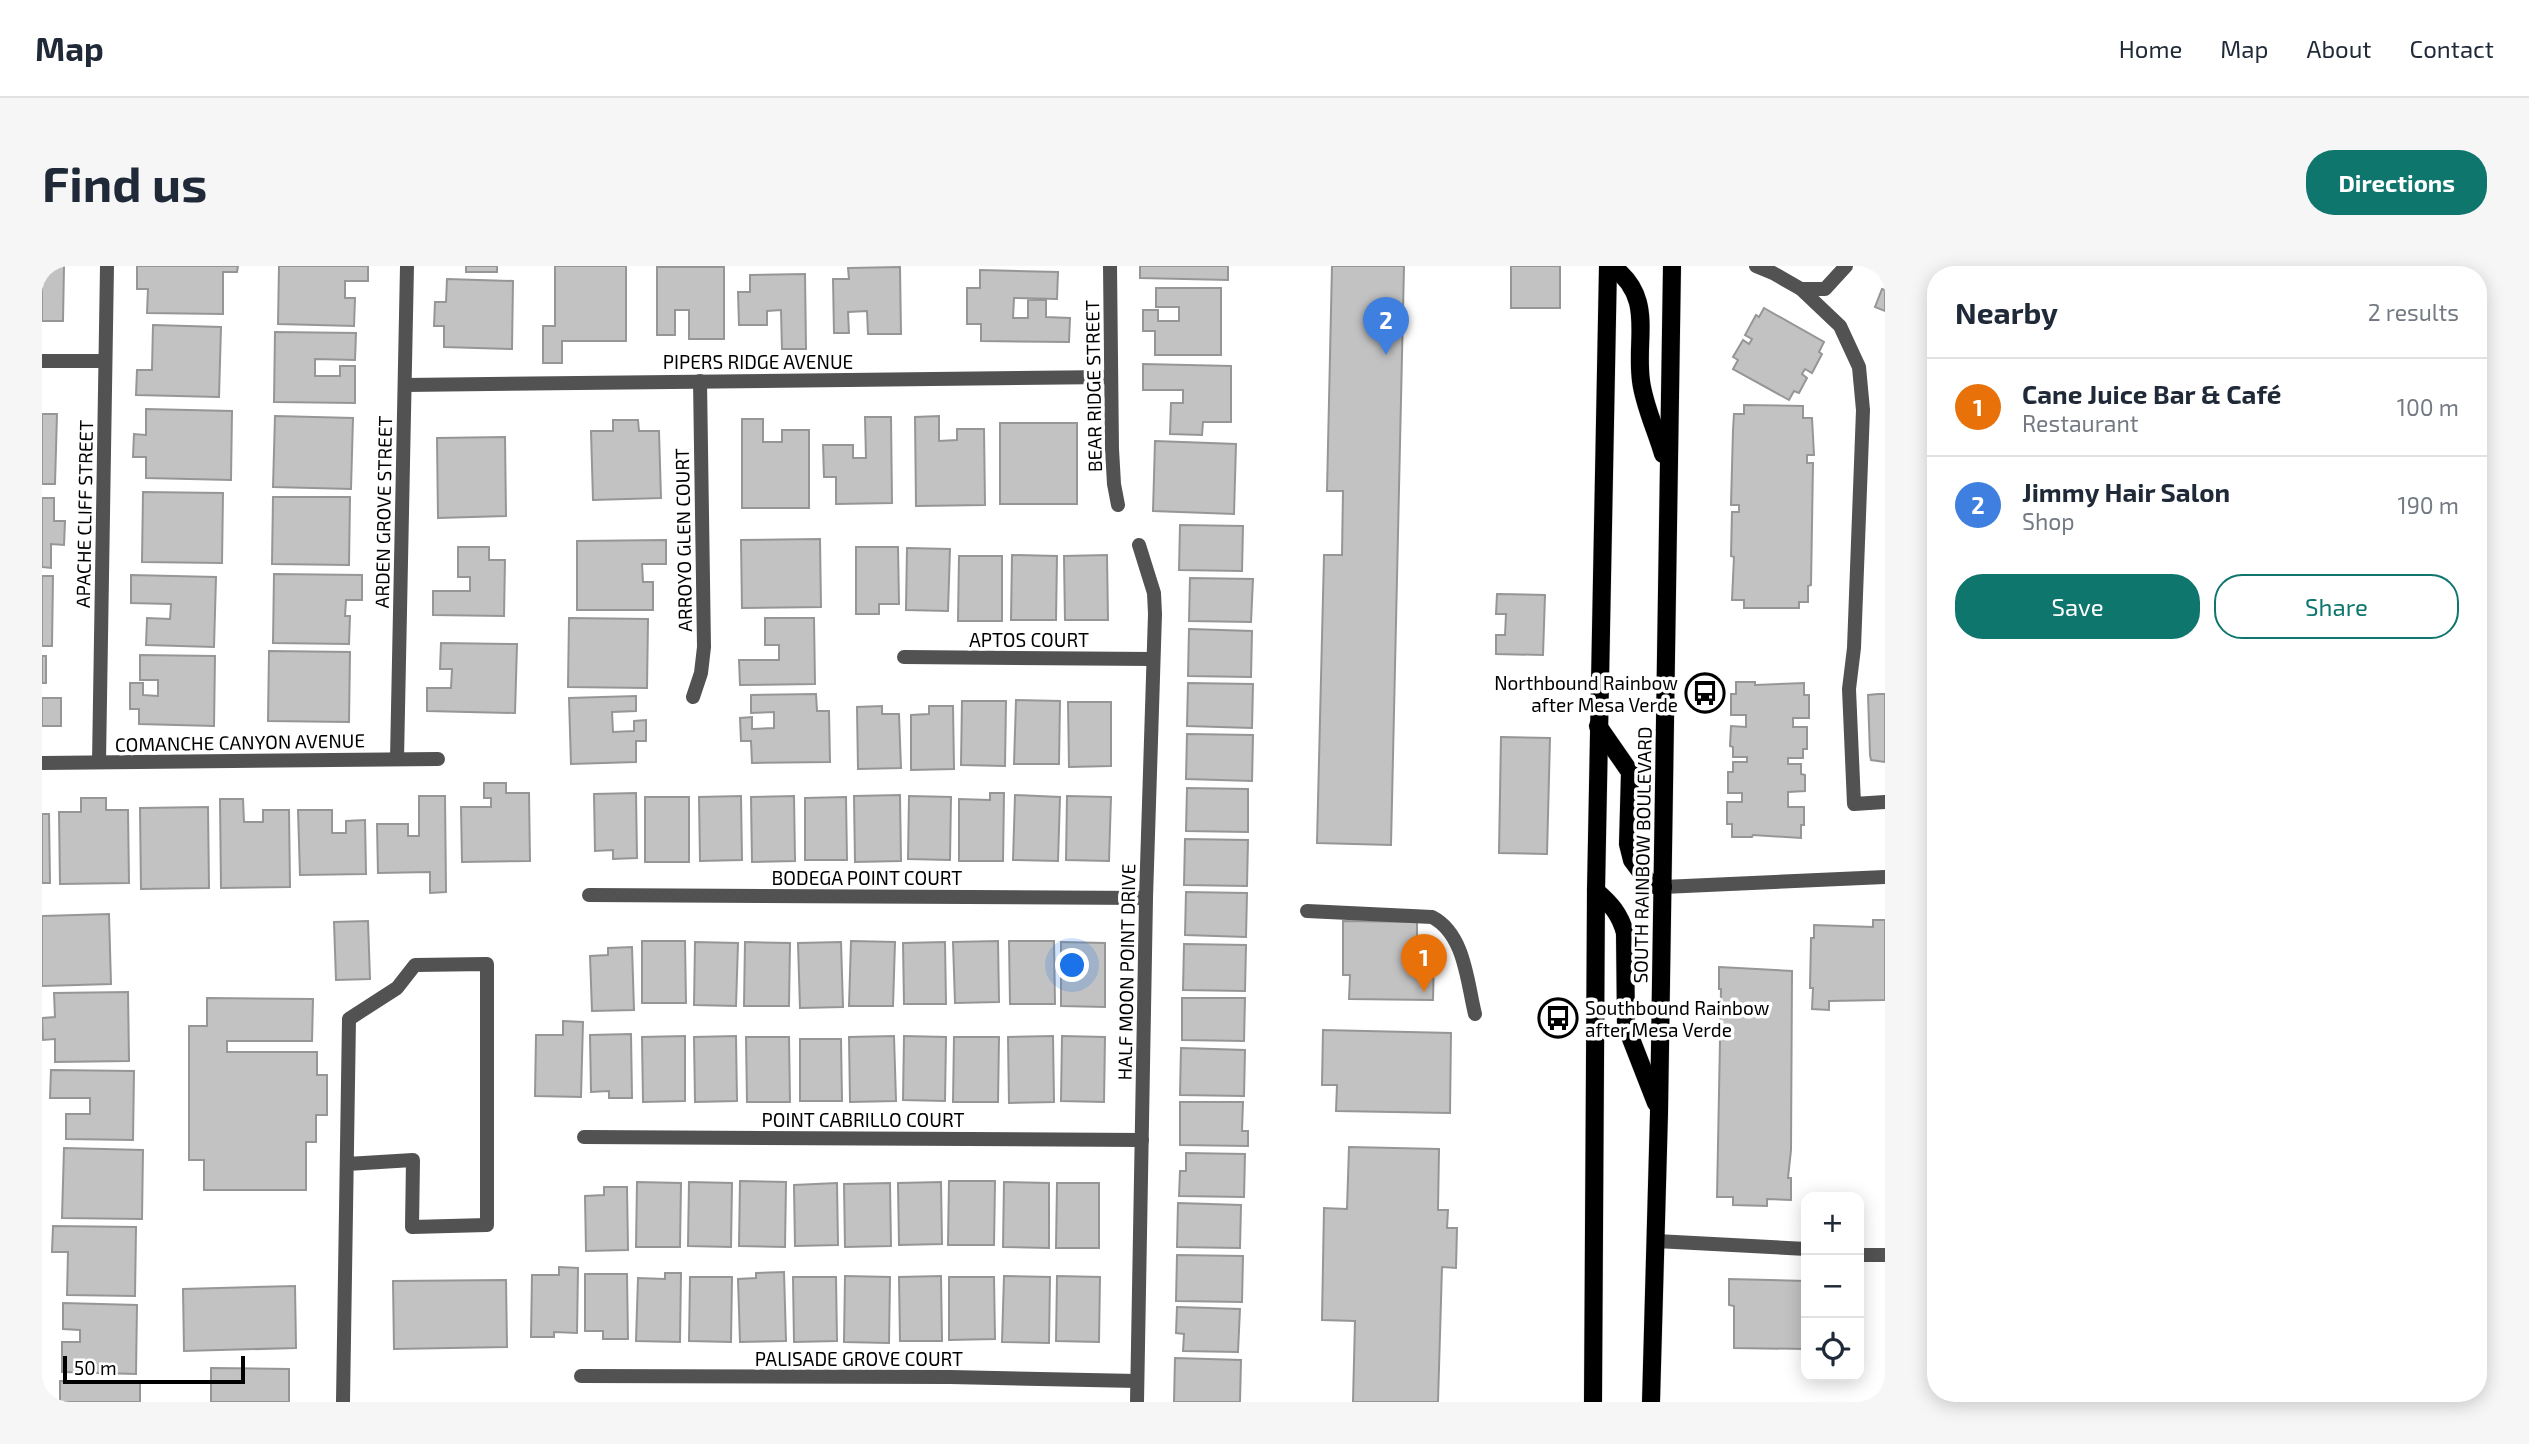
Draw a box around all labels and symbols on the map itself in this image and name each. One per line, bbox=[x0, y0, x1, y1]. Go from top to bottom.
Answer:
pin: 2 bbox=[1363, 297, 1409, 355]
street label: BEAR RIDGE STREET bbox=[1080, 300, 1106, 472]
street label: PIPERS RIDGE AVENUE bbox=[663, 350, 853, 373]
street label: ARDEN GROVE STREET bbox=[370, 415, 396, 609]
street label: APACHE CLIFF STREET bbox=[71, 420, 97, 608]
street label: ARROYO GLEN COURT bbox=[670, 448, 696, 632]
street label: APTOS COURT bbox=[969, 628, 1089, 651]
place label: Northbound Rainbow after Mesa Verde bbox=[1494, 671, 1678, 716]
bus stop icon: Northbound Rainbow after Mesa Verde bbox=[1684, 672, 1726, 714]
street label: SOUTH RAINBOW BOULEVARD bbox=[1628, 726, 1656, 984]
street label: COMANCHE CANYON AVENUE bbox=[115, 728, 365, 756]
street label: HALF MOON POINT DRIVE bbox=[1113, 863, 1139, 1081]
street label: BODEGA POINT COURT bbox=[772, 866, 962, 889]
pin: 1 bbox=[1401, 934, 1447, 992]
your location bbox=[1055, 948, 1089, 982]
place label: Southbound Rainbow after Mesa Verde bbox=[1585, 996, 1770, 1041]
bus stop icon: Southbound Rainbow after Mesa Verde bbox=[1537, 997, 1579, 1039]
street label: POINT CABRILLO COURT bbox=[762, 1108, 964, 1131]
street label: PALISADE GROVE COURT bbox=[755, 1347, 963, 1370]
scale bar bbox=[63, 1353, 245, 1385]

